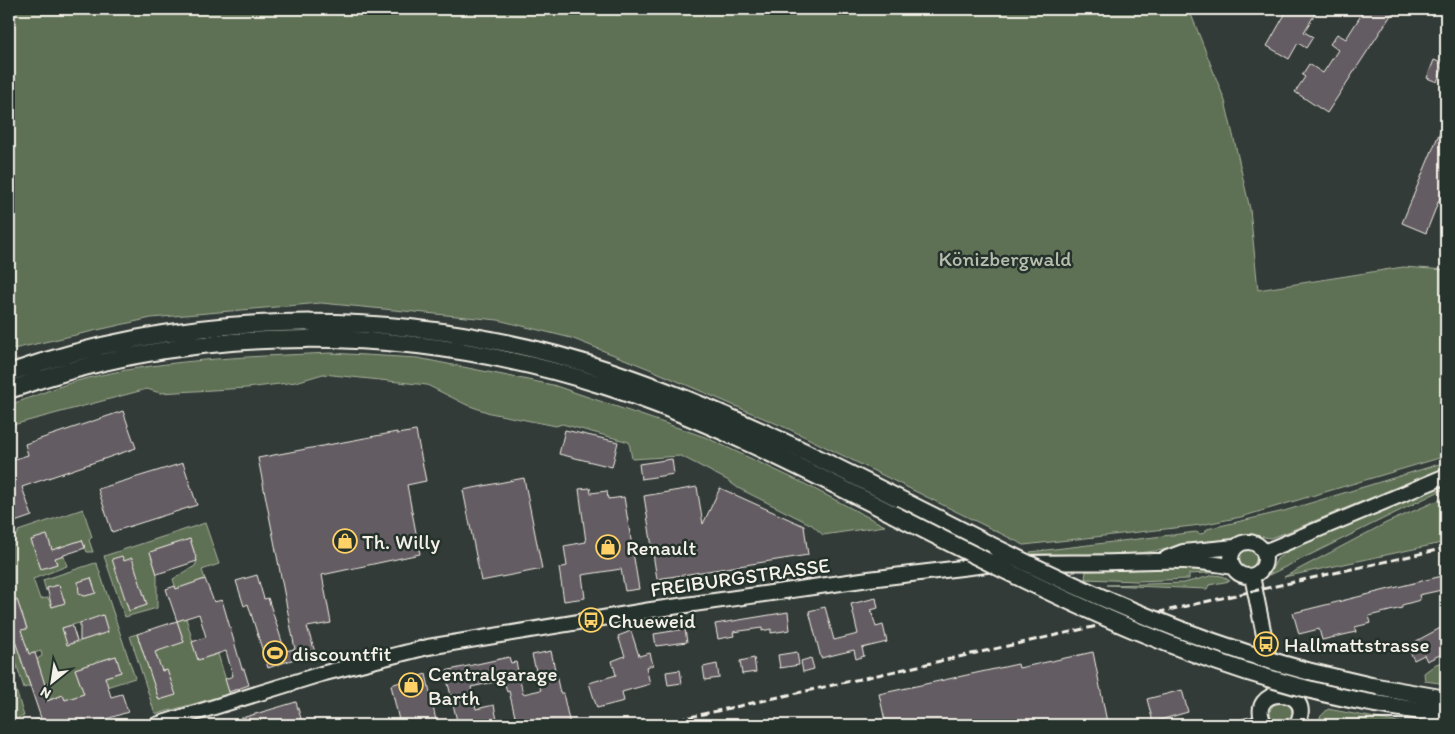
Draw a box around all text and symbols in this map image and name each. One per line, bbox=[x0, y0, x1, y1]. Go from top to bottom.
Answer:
park label: Könizbergwald bbox=[938, 246, 1072, 271]
shop icon: Th. Willy bbox=[332, 528, 358, 554]
place label: Th. Willy bbox=[362, 529, 440, 554]
shop icon: Renault bbox=[595, 534, 621, 560]
place label: Renault bbox=[626, 535, 696, 560]
street label: FREIBURGSTRASSE bbox=[649, 552, 832, 602]
bus stop icon: Chueweid bbox=[578, 607, 604, 633]
place label: Chueweid bbox=[608, 608, 696, 633]
bus stop icon: Hallmattstrasse bbox=[1253, 631, 1279, 657]
place label: Hallmattstrasse bbox=[1284, 632, 1429, 657]
sports icon: discountfit bbox=[262, 640, 288, 666]
place label: discountfit bbox=[292, 641, 392, 666]
north arrow bbox=[28, 656, 78, 706]
place label: Centralgarage Barth bbox=[428, 661, 557, 710]
shop icon: Centralgarage Barth bbox=[398, 672, 424, 698]
text: N bbox=[37, 683, 54, 703]

